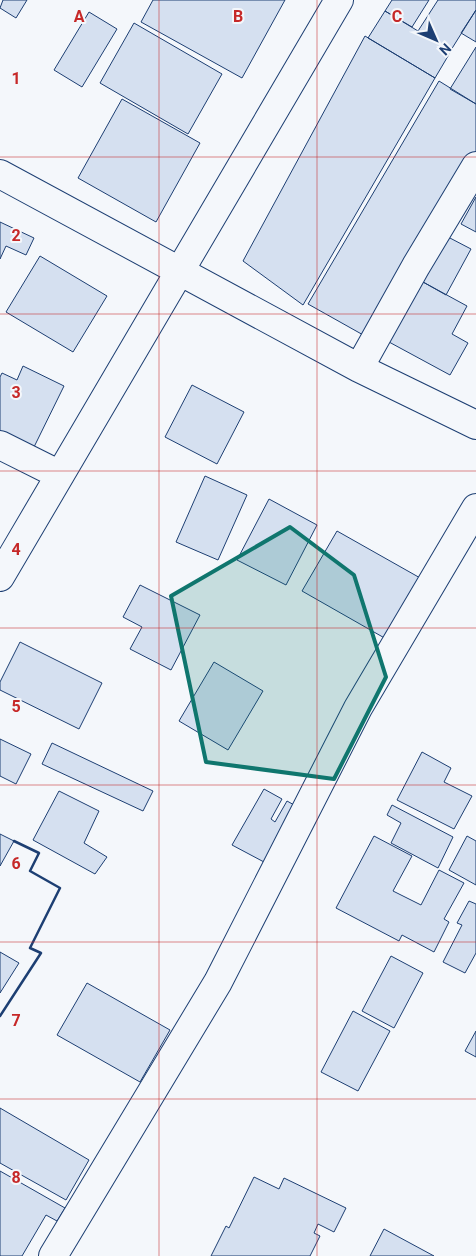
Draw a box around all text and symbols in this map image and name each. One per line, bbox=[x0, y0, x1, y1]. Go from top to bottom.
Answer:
text: A bbox=[74, 7, 85, 26]
text: B bbox=[233, 7, 243, 26]
text: C bbox=[392, 7, 402, 26]
north arrow bbox=[411, 15, 461, 65]
text: N bbox=[436, 40, 454, 58]
text: 1 bbox=[11, 69, 21, 88]
text: 2 bbox=[11, 226, 21, 245]
text: 3 bbox=[11, 383, 21, 402]
text: 4 bbox=[11, 540, 21, 559]
text: 5 bbox=[11, 697, 21, 716]
text: 6 bbox=[11, 854, 21, 873]
text: 7 bbox=[11, 1011, 21, 1030]
text: 8 bbox=[11, 1168, 21, 1187]

